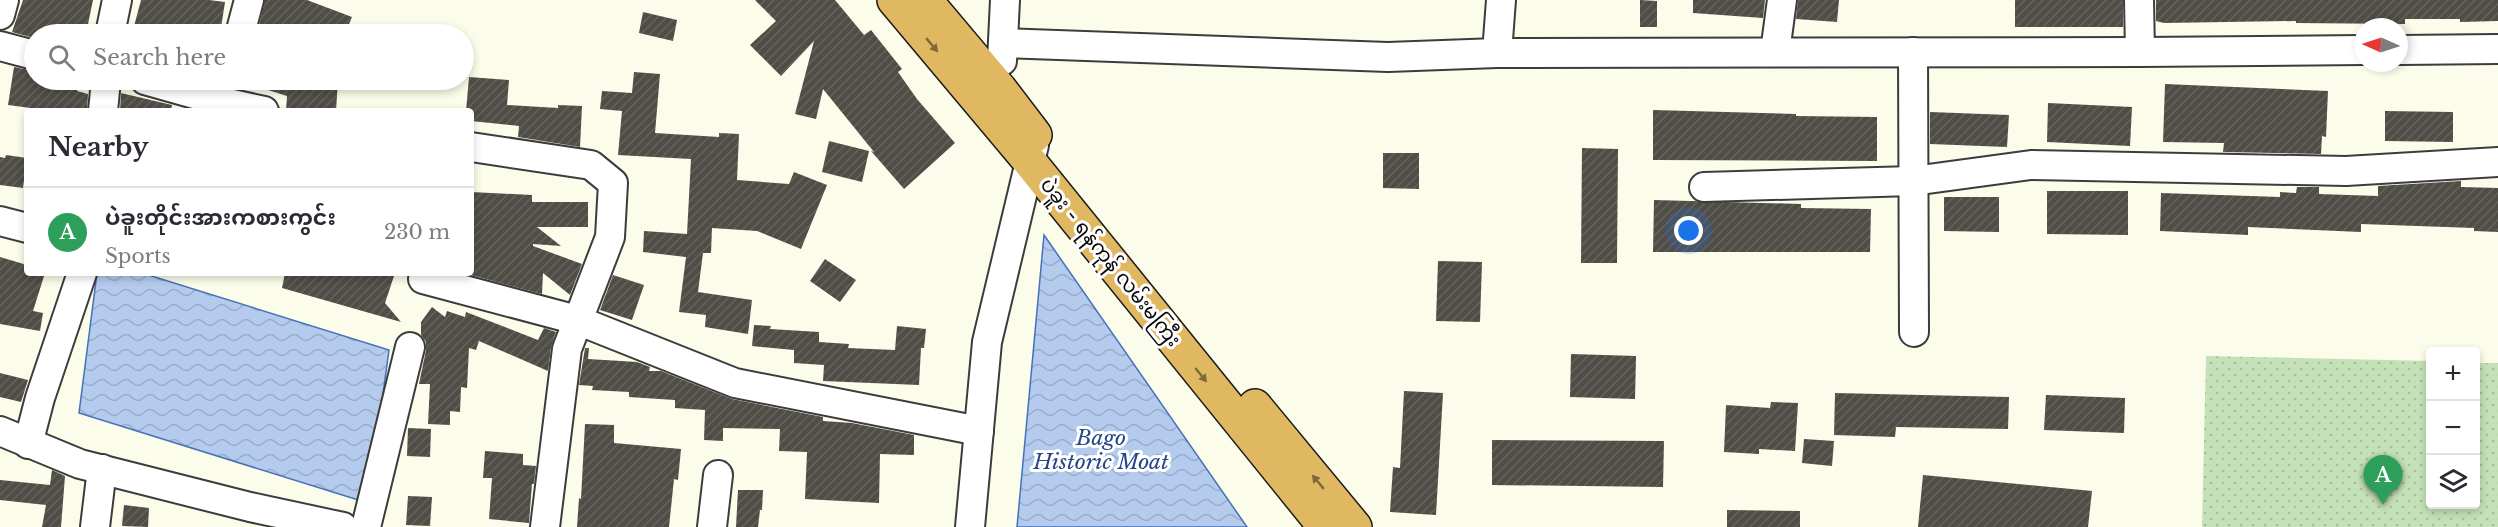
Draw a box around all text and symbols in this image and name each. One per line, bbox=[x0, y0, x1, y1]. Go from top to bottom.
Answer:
north arrow bbox=[2354, 18, 2408, 72]
search box bbox=[24, 24, 474, 90]
one-way arrow bbox=[925, 37, 938, 53]
icon: search bbox=[45, 41, 78, 74]
text: Search here bbox=[93, 44, 226, 71]
text: Nearby bbox=[48, 131, 149, 163]
street label: ပဲခူး - ရန်ကုန် လမ်းမကြီး bbox=[1032, 172, 1188, 354]
text: ပဲခူးတိုင်းအားကစားကွင်း bbox=[105, 204, 336, 231]
your location bbox=[1674, 216, 1703, 245]
text: A bbox=[59, 220, 76, 244]
text: 230 m bbox=[384, 220, 450, 244]
text: Sports bbox=[105, 244, 171, 268]
map controls bbox=[2426, 347, 2480, 509]
button: + bbox=[2426, 347, 2480, 401]
one-way arrow bbox=[1195, 367, 1207, 382]
button: − bbox=[2426, 401, 2480, 455]
water label: Bago Historic Moat bbox=[1032, 425, 1169, 475]
button: layers bbox=[2426, 455, 2480, 509]
pin: A bbox=[2364, 456, 2402, 505]
one-way arrow bbox=[1312, 475, 1325, 490]

